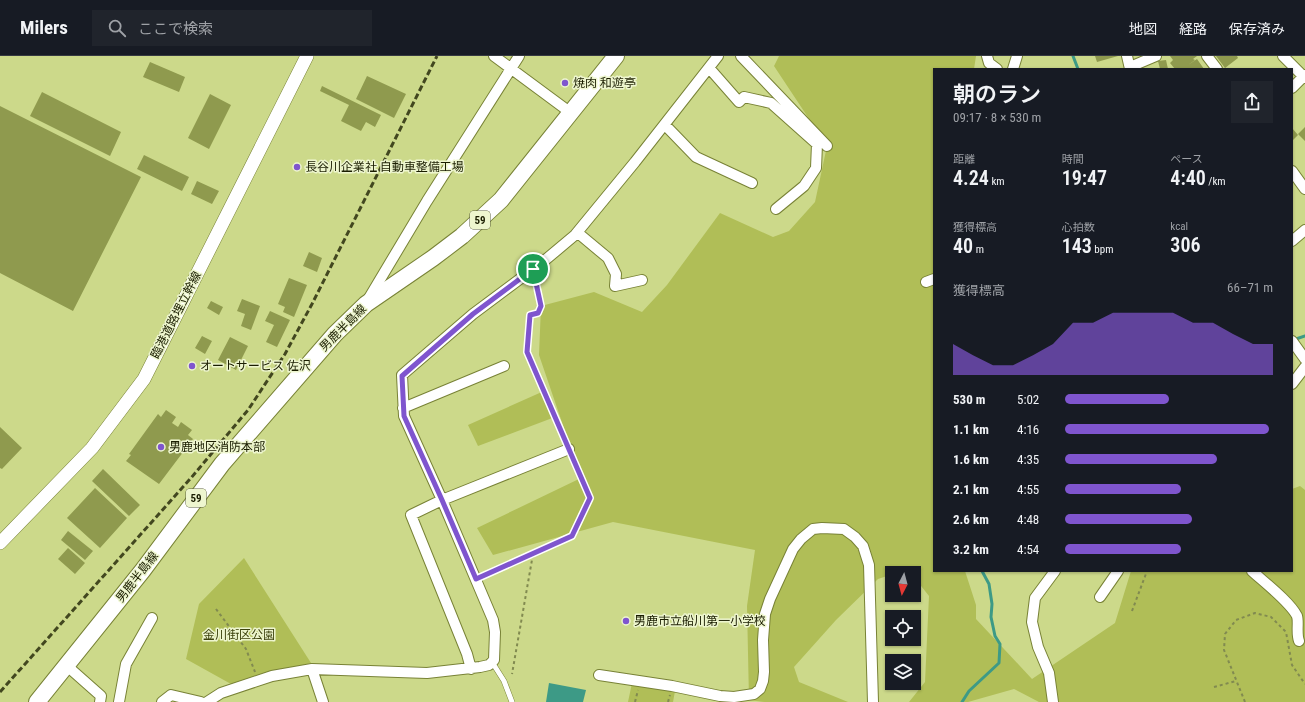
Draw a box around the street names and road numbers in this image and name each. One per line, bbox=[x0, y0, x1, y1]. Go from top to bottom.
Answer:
road number: 59 bbox=[470, 211, 490, 229]
street label: 臨港道路埋立幹線 bbox=[148, 269, 204, 361]
street label: 男鹿半島線 bbox=[317, 302, 369, 354]
road number: 59 bbox=[186, 489, 206, 507]
street label: 男鹿半島線 bbox=[113, 549, 161, 605]

